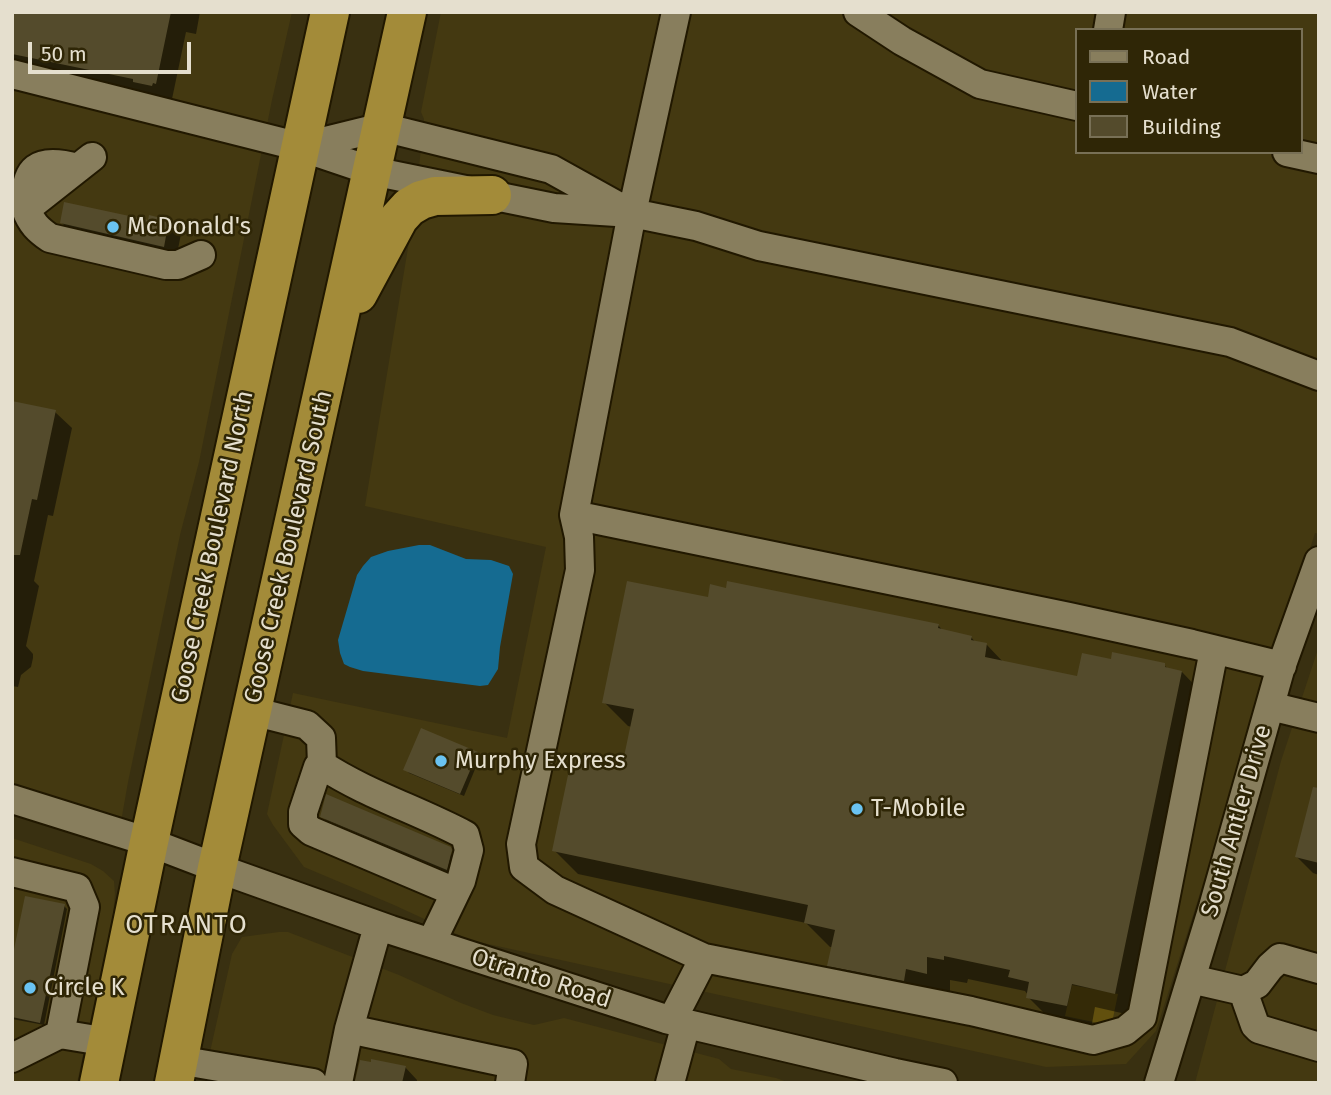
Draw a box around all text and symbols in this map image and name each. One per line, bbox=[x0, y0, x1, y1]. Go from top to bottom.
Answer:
scale bar bbox=[32, 28, 194, 72]
legend bbox=[1076, 28, 1303, 154]
text: 50 m bbox=[41, 41, 87, 67]
text: Road bbox=[1142, 44, 1190, 70]
text: Water bbox=[1142, 79, 1197, 105]
text: Building bbox=[1142, 114, 1221, 140]
place label: McDonald's bbox=[127, 213, 251, 241]
marker: McDonald's bbox=[105, 219, 121, 235]
street label: Goose Creek Boulevard North bbox=[166, 388, 260, 706]
street label: Goose Creek Boulevard South bbox=[239, 388, 339, 706]
street label: South Antler Drive bbox=[1196, 722, 1278, 920]
place label: Murphy Express bbox=[455, 747, 626, 775]
marker: Murphy Express bbox=[433, 753, 449, 769]
place label: T-Mobile bbox=[871, 795, 966, 823]
marker: T-Mobile bbox=[849, 801, 865, 817]
district label: OTRANTO bbox=[126, 910, 248, 942]
street label: Otranto Road bbox=[468, 943, 614, 1015]
place label: Circle K bbox=[44, 974, 125, 1002]
marker: Circle K bbox=[22, 980, 38, 996]

